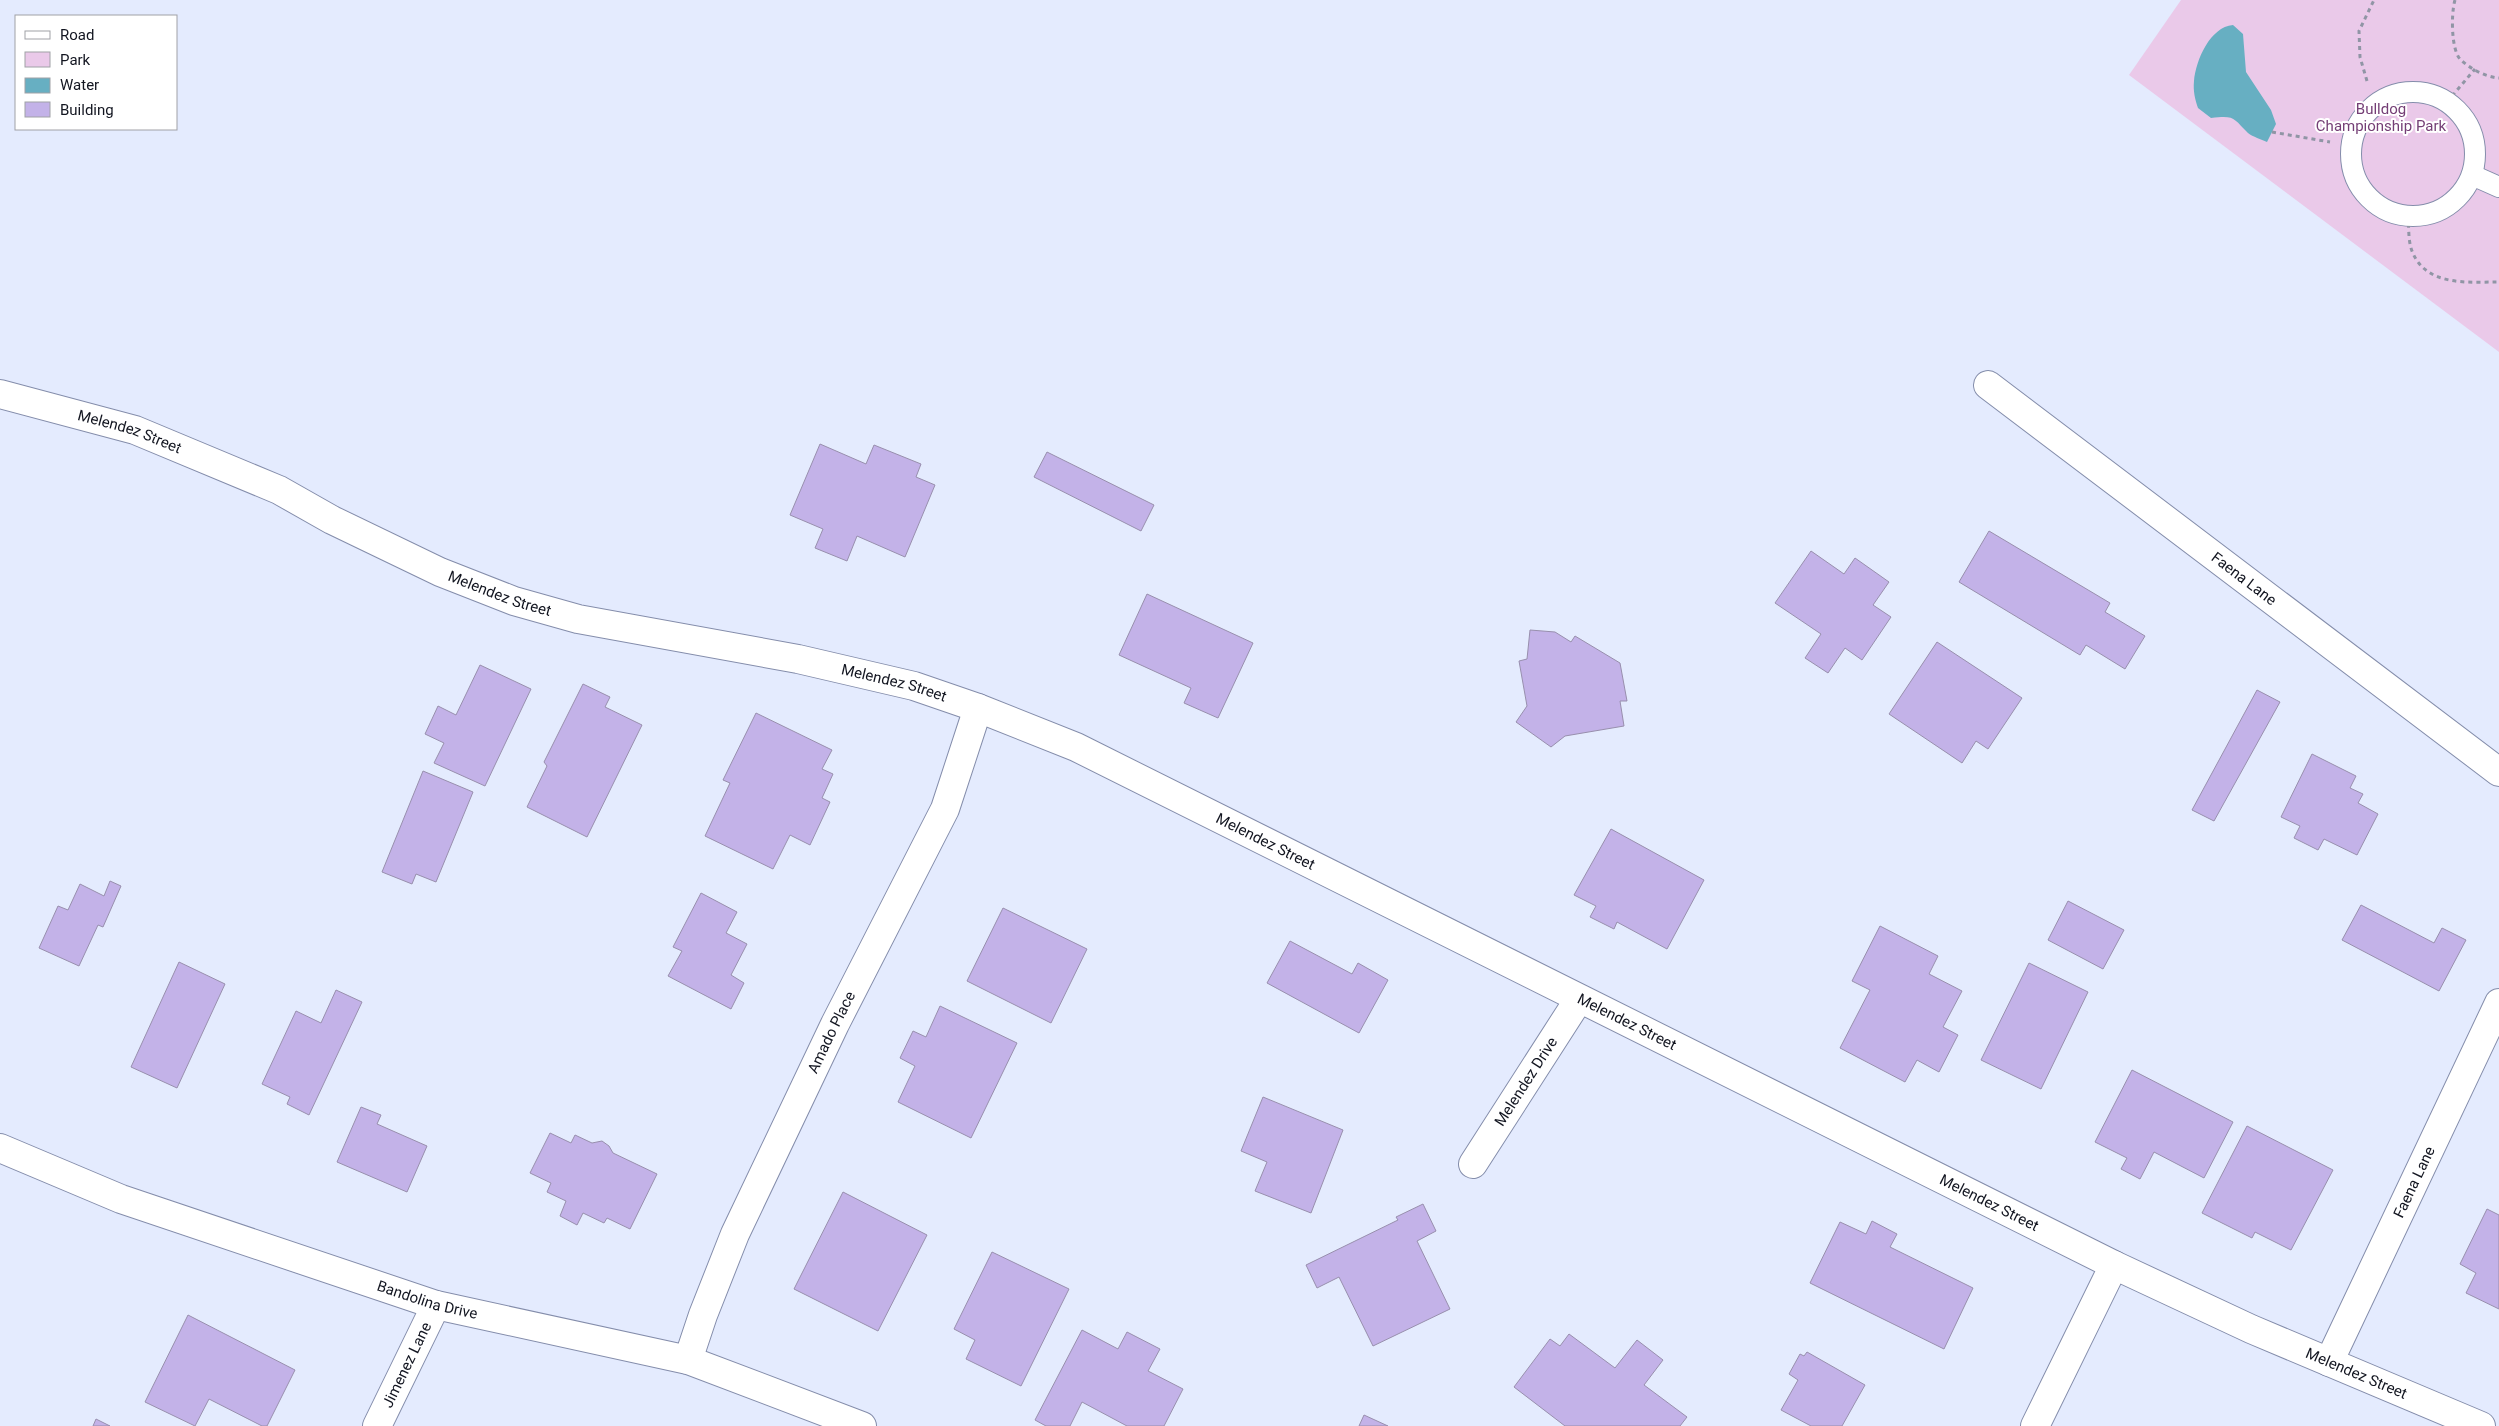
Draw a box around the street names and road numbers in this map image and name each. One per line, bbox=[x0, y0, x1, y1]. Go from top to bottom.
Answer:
street label: Melendez Street bbox=[76, 406, 184, 457]
street label: Faena Lane bbox=[2208, 548, 2280, 609]
street label: Melendez Street bbox=[445, 567, 553, 620]
street label: Melendez Street bbox=[840, 660, 949, 706]
street label: Melendez Street bbox=[1213, 809, 1318, 874]
street label: Amado Place bbox=[804, 988, 859, 1076]
street label: Melendez Street bbox=[1574, 990, 1679, 1054]
street label: Melendez Drive bbox=[1491, 1034, 1561, 1129]
street label: Faena Lane bbox=[2390, 1144, 2439, 1221]
street label: Melendez Street bbox=[1937, 1171, 2042, 1235]
street label: Bandolina Drive bbox=[375, 1277, 479, 1323]
street label: Jimenez Lane bbox=[378, 1319, 435, 1411]
street label: Melendez Street bbox=[2303, 1344, 2410, 1403]

